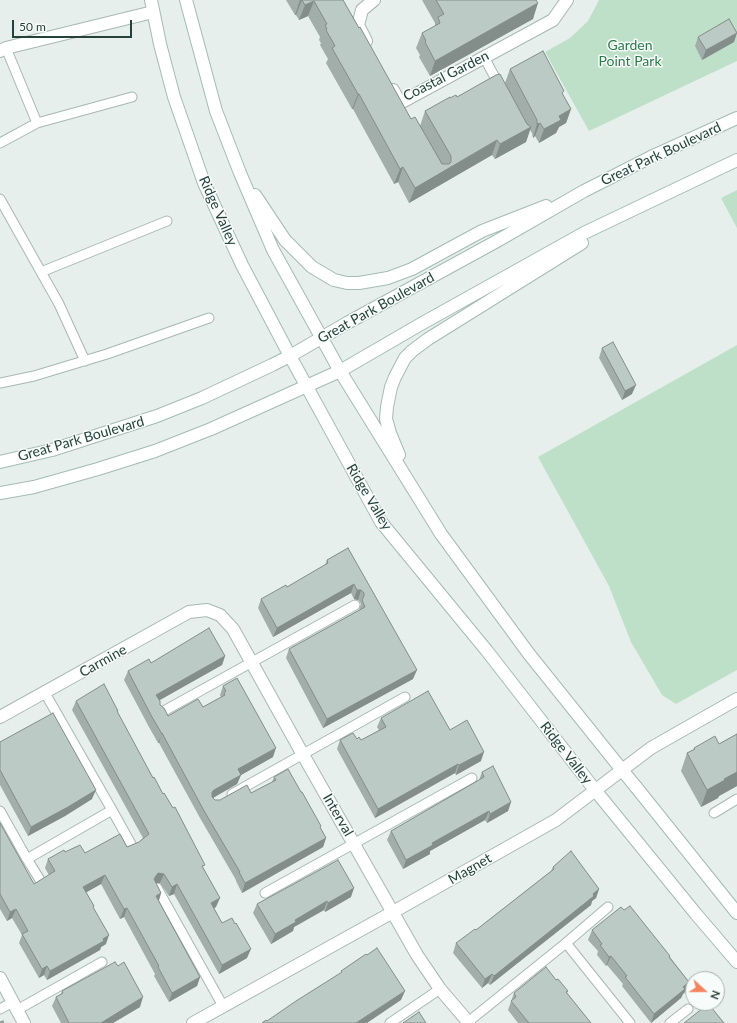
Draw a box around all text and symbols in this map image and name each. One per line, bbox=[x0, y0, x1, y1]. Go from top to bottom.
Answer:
scale bar bbox=[14, 12, 134, 38]
text: 50 m bbox=[19, 19, 46, 34]
park label: Garden Point Park bbox=[599, 37, 661, 70]
street label: Coastal Garden bbox=[400, 47, 492, 105]
street label: Great Park Boulevard bbox=[598, 119, 724, 189]
street label: Ridge Valley bbox=[195, 174, 241, 248]
street label: Great Park Boulevard bbox=[315, 269, 437, 347]
street label: Great Park Boulevard bbox=[16, 413, 146, 465]
street label: Ridge Valley bbox=[343, 461, 395, 533]
street label: Carmine bbox=[76, 641, 130, 681]
street label: Ridge Valley bbox=[536, 718, 596, 788]
street label: Interval bbox=[319, 791, 357, 839]
street label: Magnet bbox=[445, 850, 495, 888]
north arrow bbox=[685, 971, 725, 1011]
text: N bbox=[708, 989, 723, 1001]

